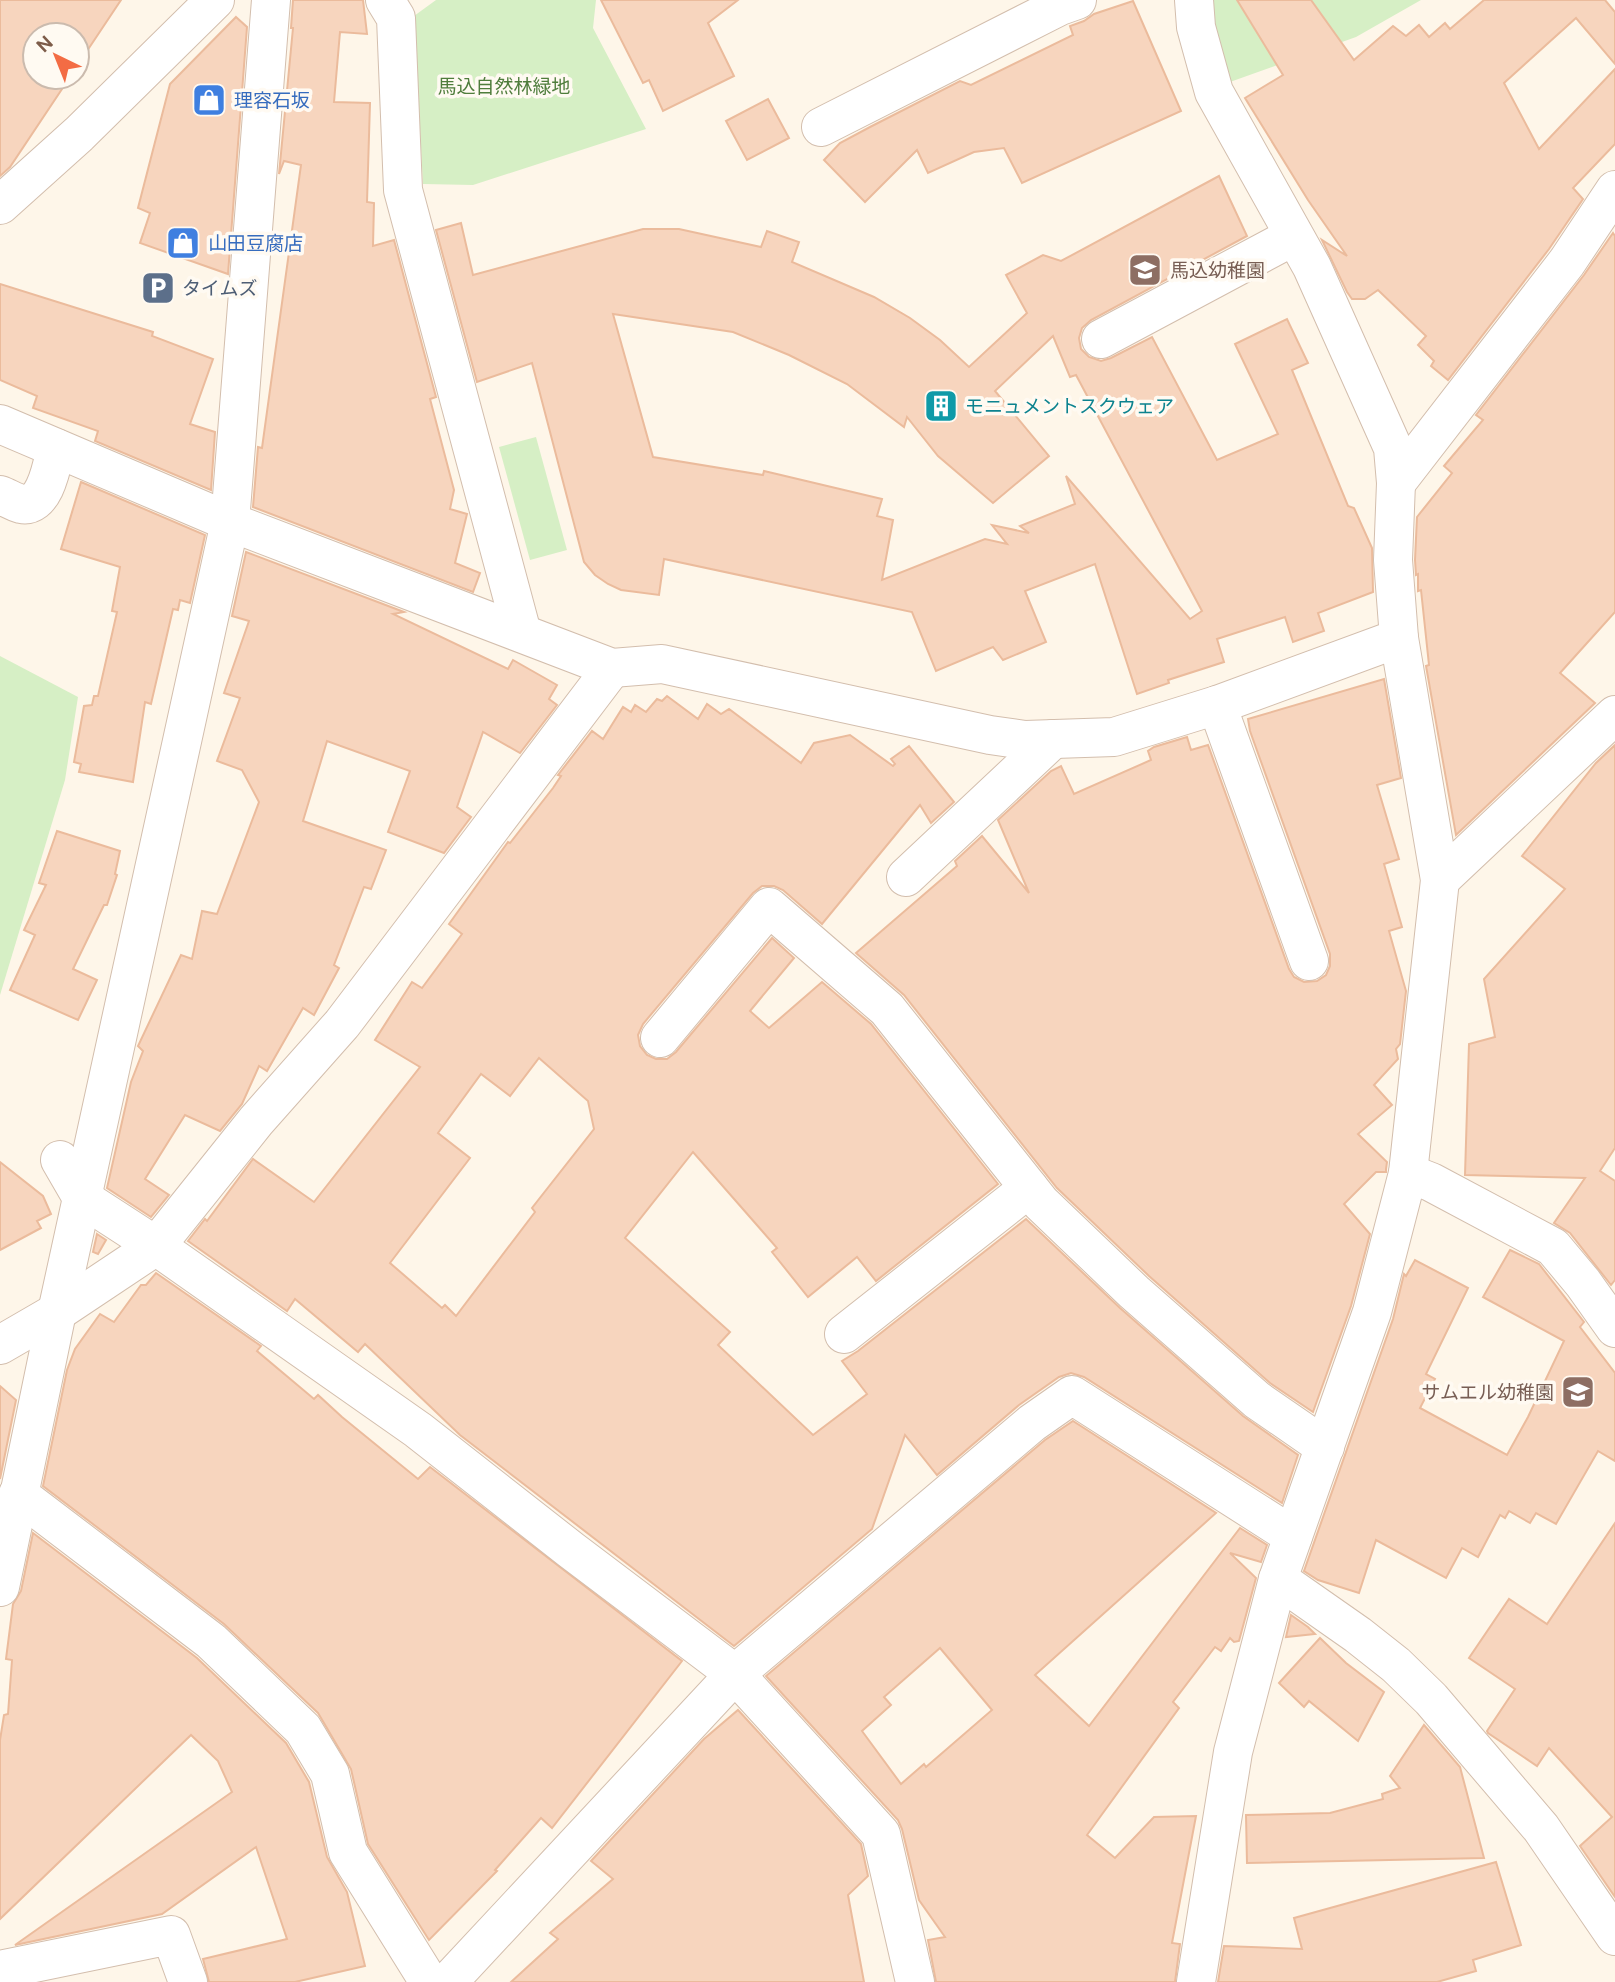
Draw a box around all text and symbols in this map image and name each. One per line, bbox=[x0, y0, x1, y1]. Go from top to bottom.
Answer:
north arrow bbox=[21, 21, 91, 91]
text: N bbox=[31, 30, 58, 58]
park label: 馬込自然林緑地 bbox=[437, 74, 571, 99]
shop icon: 理容石坂 bbox=[190, 81, 228, 119]
place label: 理容石坂 bbox=[234, 88, 310, 113]
shop icon: 山田豆腐店 bbox=[164, 224, 202, 262]
place label: 山田豆腐店 bbox=[208, 231, 303, 256]
school or university icon: 馬込幼稚園 bbox=[1126, 251, 1164, 289]
place label: 馬込幼稚園 bbox=[1170, 258, 1265, 283]
parking icon: タイムズ bbox=[139, 269, 177, 307]
place label: タイムズ bbox=[182, 276, 258, 301]
building icon: モニュメントスクウェア bbox=[922, 387, 960, 425]
place label: モニュメントスクウェア bbox=[965, 394, 1174, 419]
school or university icon: サムエル幼稚園 bbox=[1559, 1373, 1597, 1411]
place label: サムエル幼稚園 bbox=[1421, 1380, 1554, 1405]

